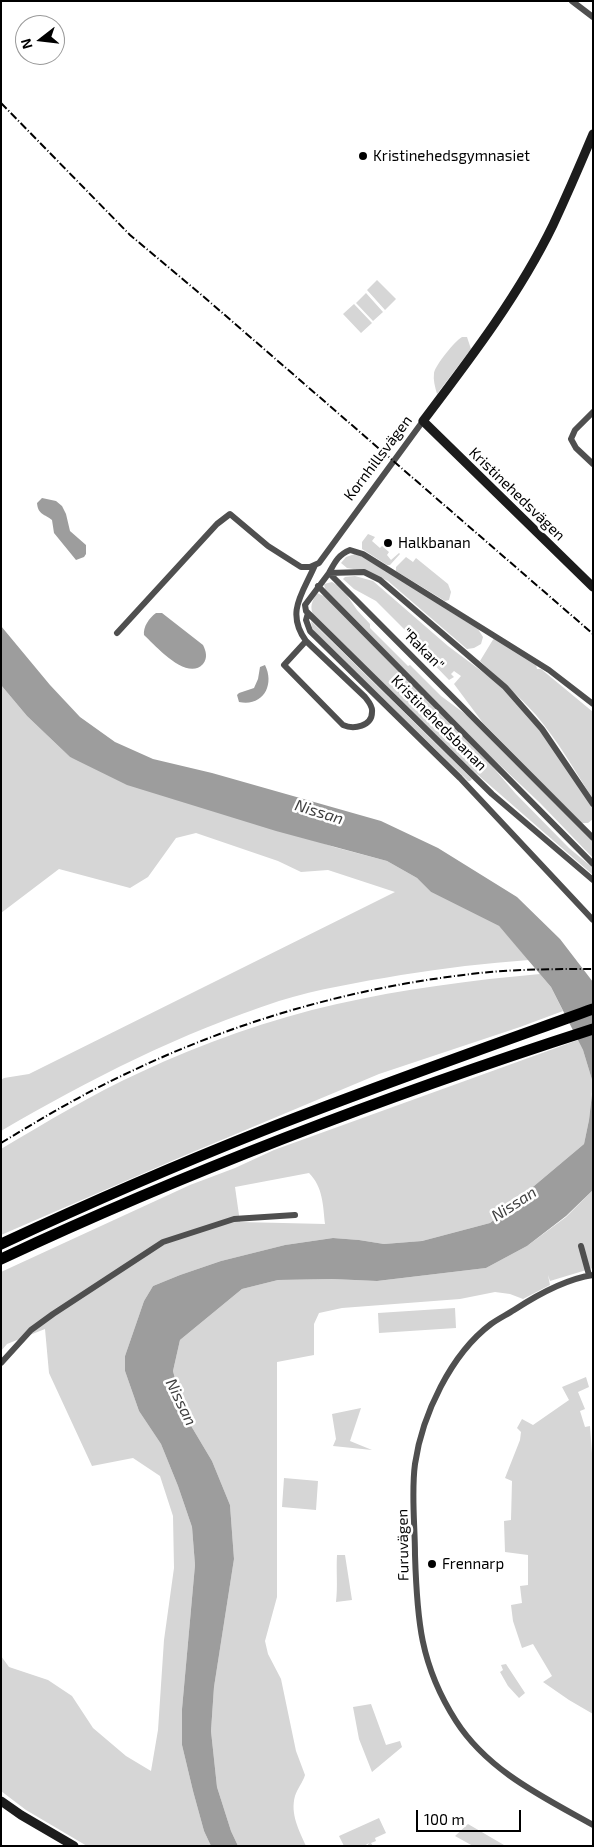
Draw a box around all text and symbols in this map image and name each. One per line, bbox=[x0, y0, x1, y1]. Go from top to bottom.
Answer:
north arrow bbox=[15, 15, 65, 65]
text: N bbox=[16, 37, 36, 51]
place label: Kristinehedsgymnasiet bbox=[373, 147, 530, 165]
marker: Kristinehedsgymnasiet bbox=[357, 150, 369, 162]
street label: Kornhillsvägen bbox=[340, 412, 416, 504]
street label: Kristinehedsvägen bbox=[465, 444, 569, 544]
place label: Halkbanan bbox=[398, 534, 471, 552]
marker: Halkbanan bbox=[382, 537, 394, 549]
street label: "Rakan" bbox=[398, 624, 448, 674]
street label: Kristinehedsbanan bbox=[387, 671, 491, 775]
water label: Nissan bbox=[292, 796, 346, 828]
water label: Nissan bbox=[488, 1182, 540, 1226]
water label: Nissan bbox=[161, 1375, 201, 1429]
street label: Furuvägen bbox=[393, 1509, 413, 1581]
place label: Frennarp bbox=[442, 1555, 504, 1573]
marker: Frennarp bbox=[426, 1558, 438, 1570]
scale bar bbox=[419, 1800, 524, 1832]
text: 100 m bbox=[424, 1810, 465, 1828]

